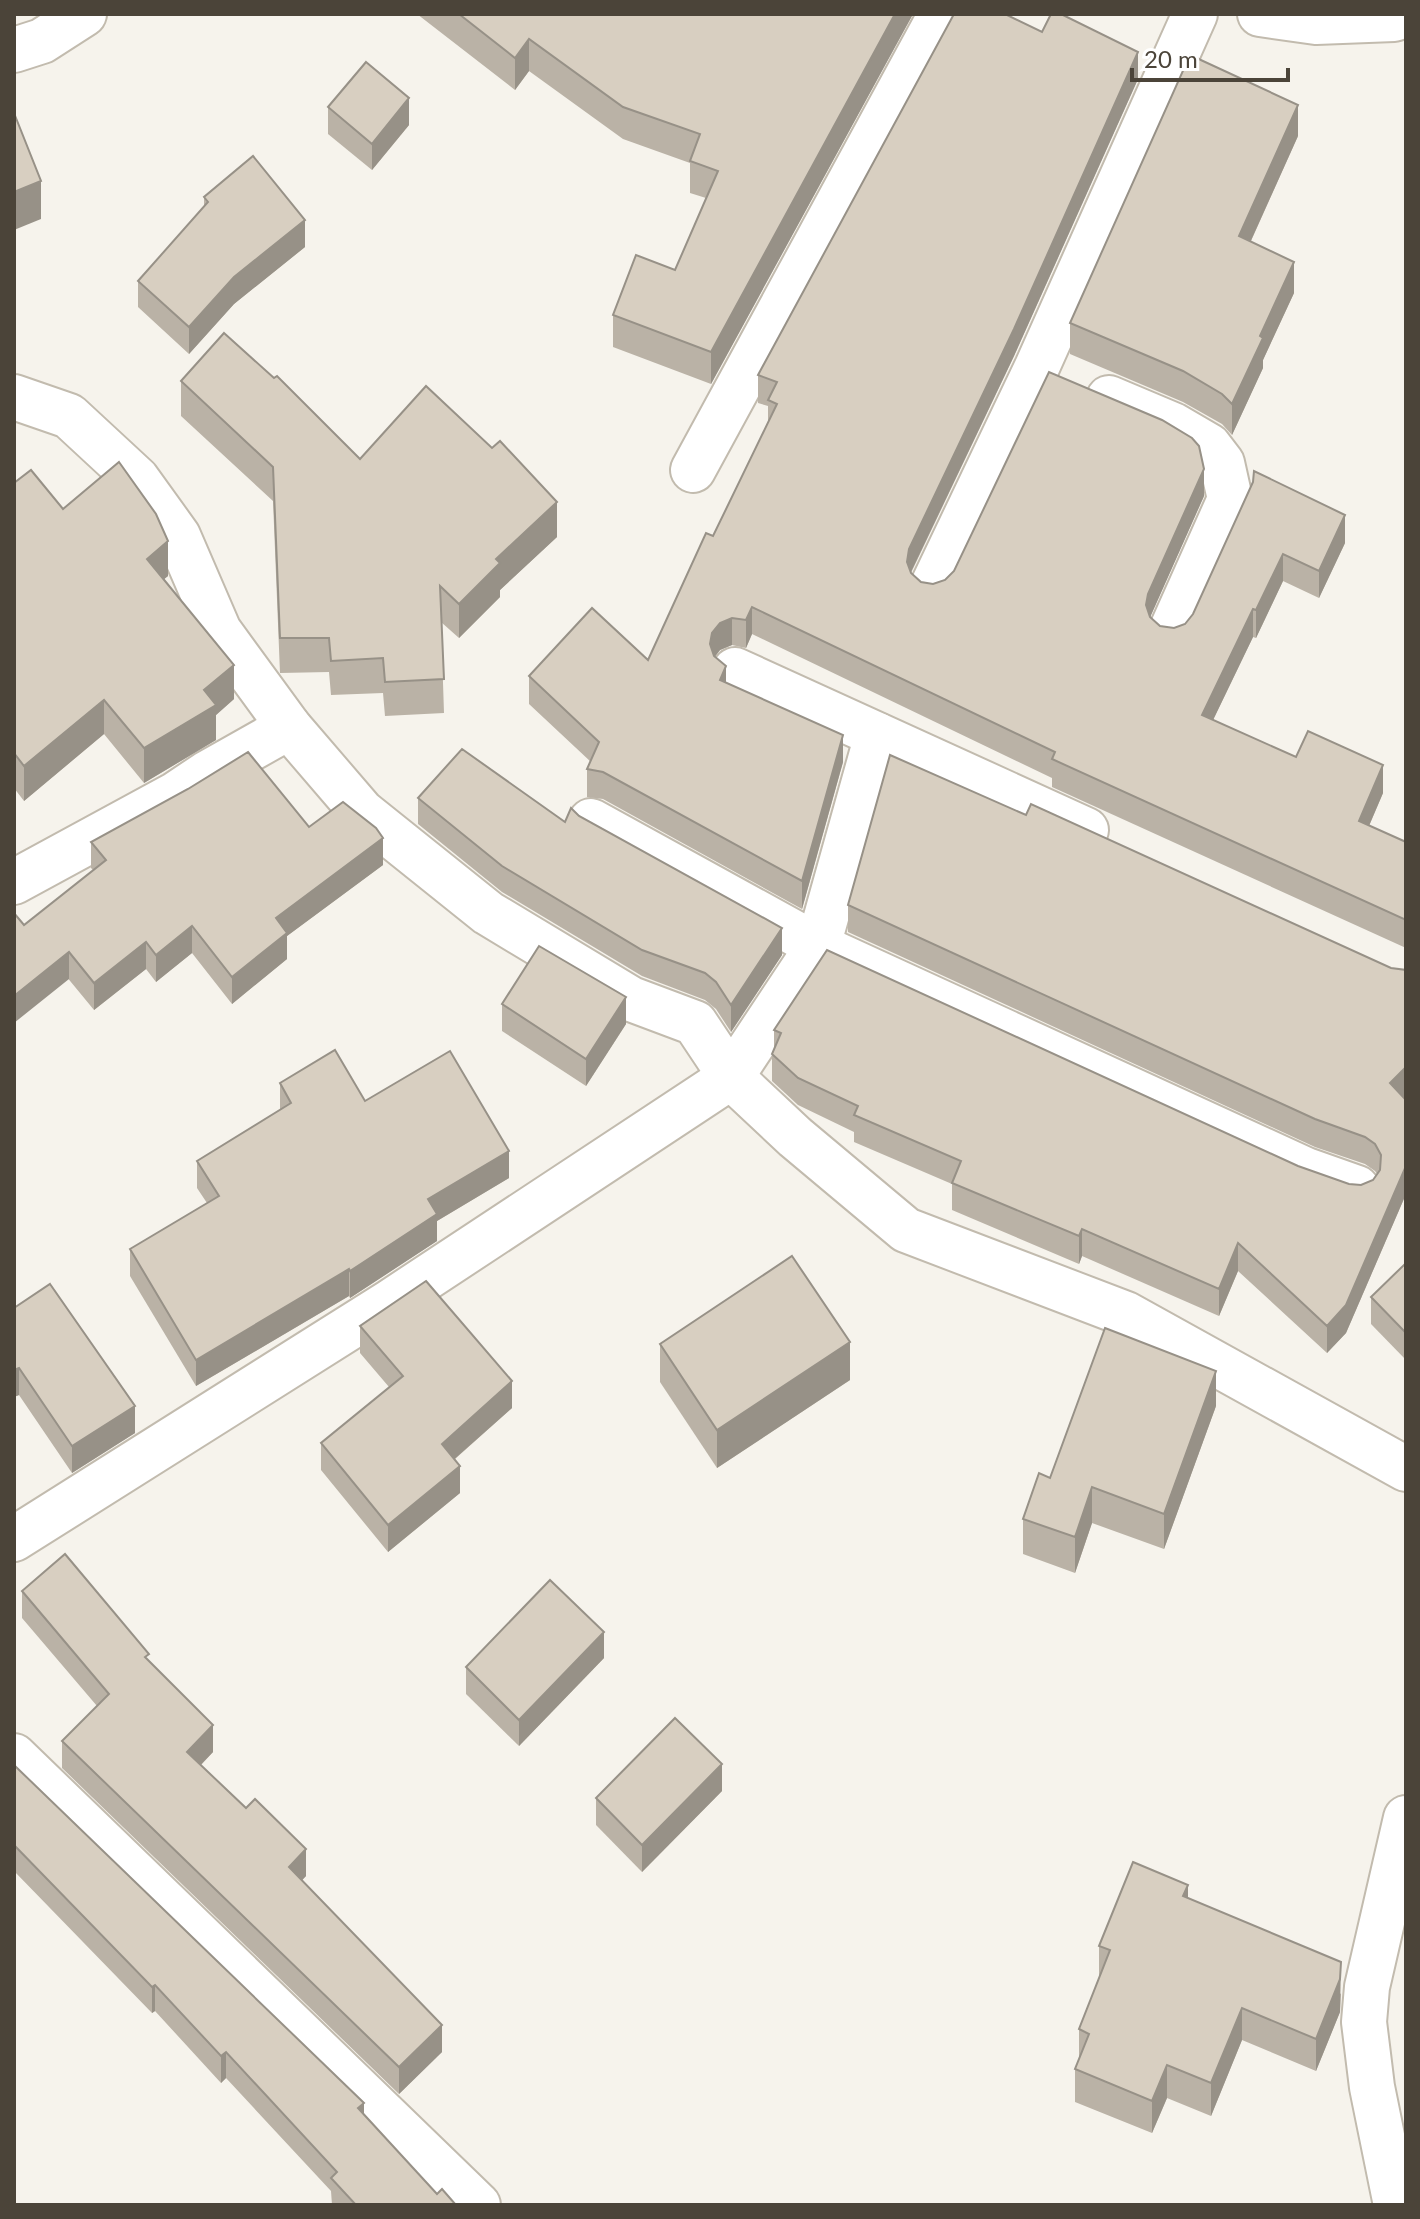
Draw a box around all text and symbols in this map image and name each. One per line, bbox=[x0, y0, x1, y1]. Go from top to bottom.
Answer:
scale bar bbox=[1132, 32, 1288, 82]
text: 20 m bbox=[1144, 44, 1198, 73]

